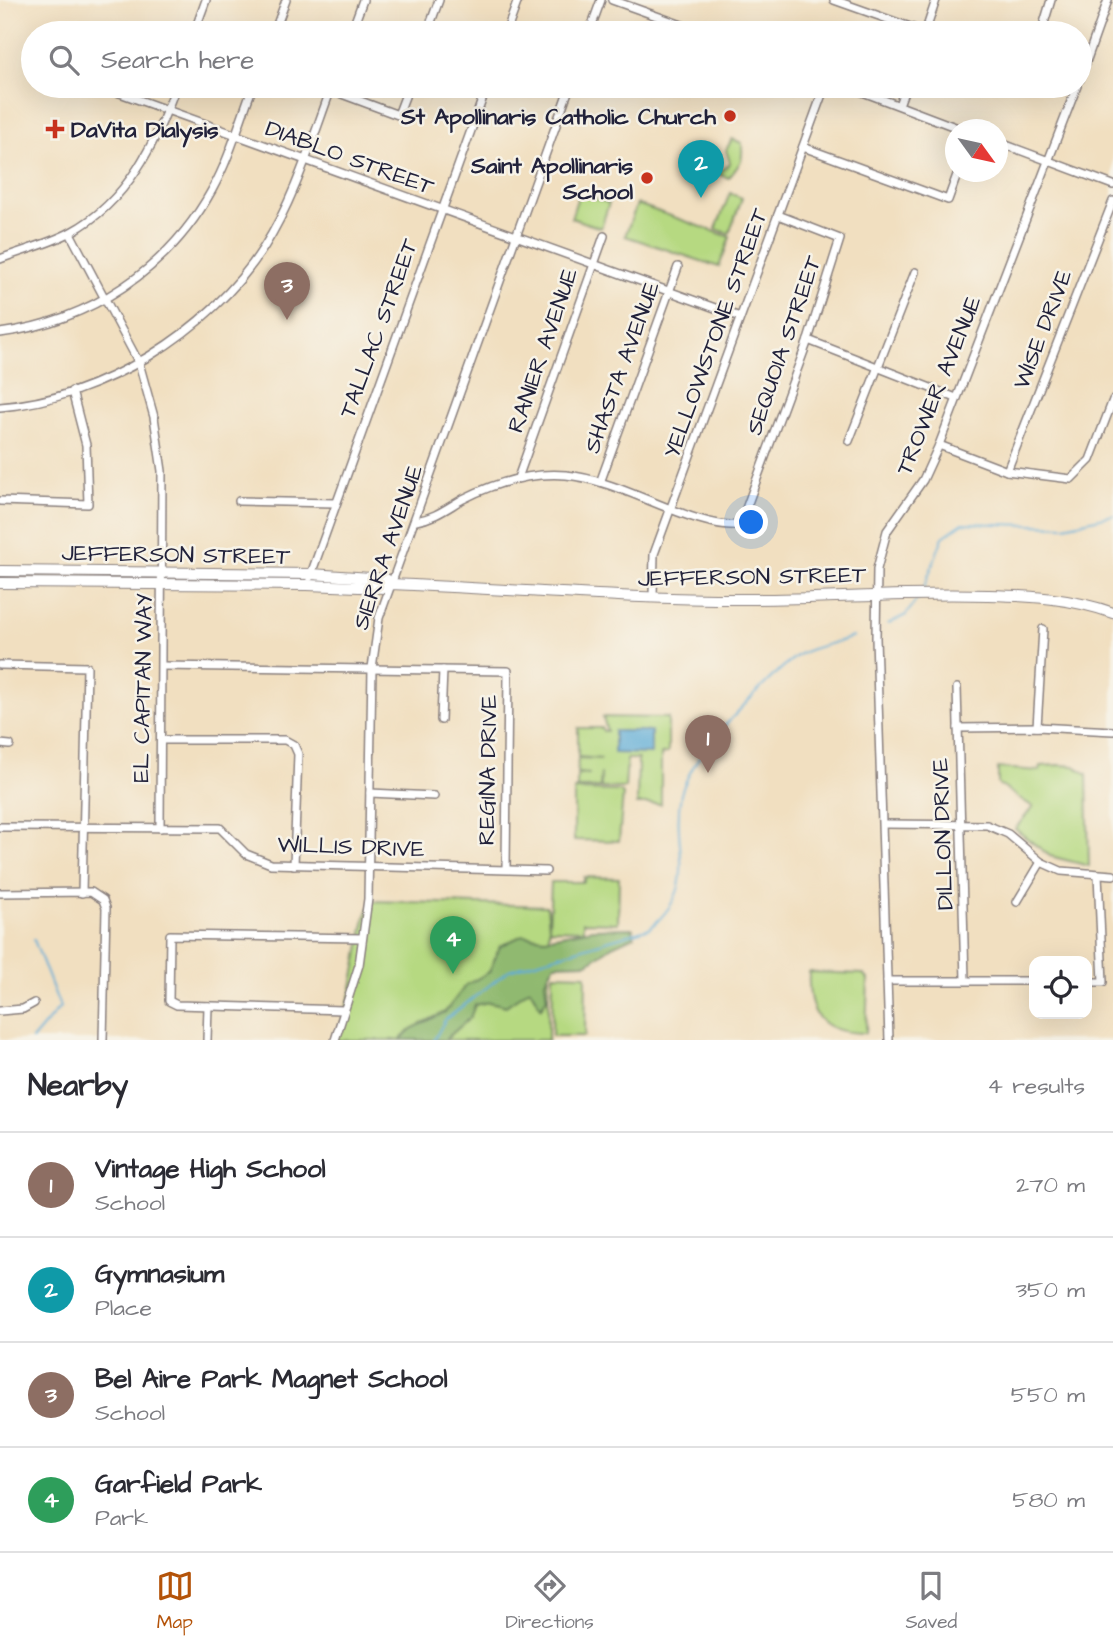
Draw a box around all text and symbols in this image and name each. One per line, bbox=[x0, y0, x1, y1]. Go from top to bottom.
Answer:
search box bbox=[21, 21, 1092, 98]
icon: search bbox=[45, 41, 83, 79]
text: Search here bbox=[101, 42, 254, 78]
place label: St Apollinaris Catholic Church bbox=[400, 101, 717, 133]
marker: St Apollinaris Catholic Church bbox=[722, 108, 738, 124]
street label: DIABLO STREET bbox=[261, 113, 439, 203]
place label: DaVita Dialysis bbox=[71, 114, 219, 148]
marker: DaVita Dialysis bbox=[45, 119, 65, 139]
north arrow bbox=[945, 119, 1008, 182]
pin: 2 bbox=[678, 140, 724, 198]
place label: Saint Apollinaris School bbox=[470, 150, 633, 208]
marker: Saint Apollinaris School bbox=[639, 170, 655, 186]
street label: YELLOWSTONE STREET bbox=[656, 203, 776, 463]
street label: TALLAC STREET bbox=[332, 234, 426, 422]
street label: SEQUOIA STREET bbox=[738, 251, 830, 439]
pin: 3 bbox=[264, 262, 310, 320]
street label: RANIER AVENUE bbox=[500, 263, 586, 437]
street label: WISE DRIVE bbox=[1006, 265, 1081, 394]
street label: SHASTA AVENUE bbox=[576, 277, 668, 457]
street label: TROWER AVENUE bbox=[888, 291, 990, 480]
street label: SIERRA AVENUE bbox=[345, 460, 431, 634]
your location bbox=[734, 505, 768, 539]
street label: JEFFERSON STREET bbox=[61, 537, 291, 573]
street label: JEFFERSON STREET bbox=[637, 559, 867, 595]
street label: EL CAPITAN WAY bbox=[125, 593, 161, 783]
street label: REGINA DRIVE bbox=[471, 694, 505, 846]
pin: 1 bbox=[685, 715, 731, 773]
street label: DILLON DRIVE bbox=[924, 757, 962, 911]
street label: WILLIS DRIVE bbox=[277, 828, 425, 866]
pin: 4 bbox=[430, 916, 476, 974]
map controls bbox=[1029, 956, 1092, 1019]
button: locate bbox=[1029, 956, 1092, 1019]
text: Nearby bbox=[28, 1065, 128, 1107]
text: 4 results bbox=[987, 1070, 1085, 1102]
text: Vintage High School bbox=[95, 1151, 326, 1187]
text: 1 bbox=[50, 1169, 52, 1201]
text: 270 m bbox=[1016, 1169, 1085, 1201]
text: School bbox=[95, 1187, 165, 1219]
text: Gymnasium bbox=[95, 1256, 224, 1292]
text: 2 bbox=[44, 1274, 58, 1306]
text: 350 m bbox=[1015, 1274, 1085, 1306]
text: Place bbox=[95, 1292, 152, 1324]
text: Bel Aire Park Magnet School bbox=[95, 1361, 448, 1397]
text: 3 bbox=[45, 1379, 57, 1411]
text: 550 m bbox=[1011, 1379, 1085, 1411]
text: School bbox=[95, 1397, 165, 1429]
text: Garfield Park bbox=[95, 1466, 262, 1502]
text: 4 bbox=[43, 1484, 59, 1516]
text: 580 m bbox=[1012, 1484, 1085, 1516]
text: Park bbox=[95, 1502, 148, 1534]
tab: Map bbox=[156, 1567, 194, 1636]
tab: Directions bbox=[505, 1567, 594, 1636]
tab: Saved bbox=[905, 1567, 957, 1636]

